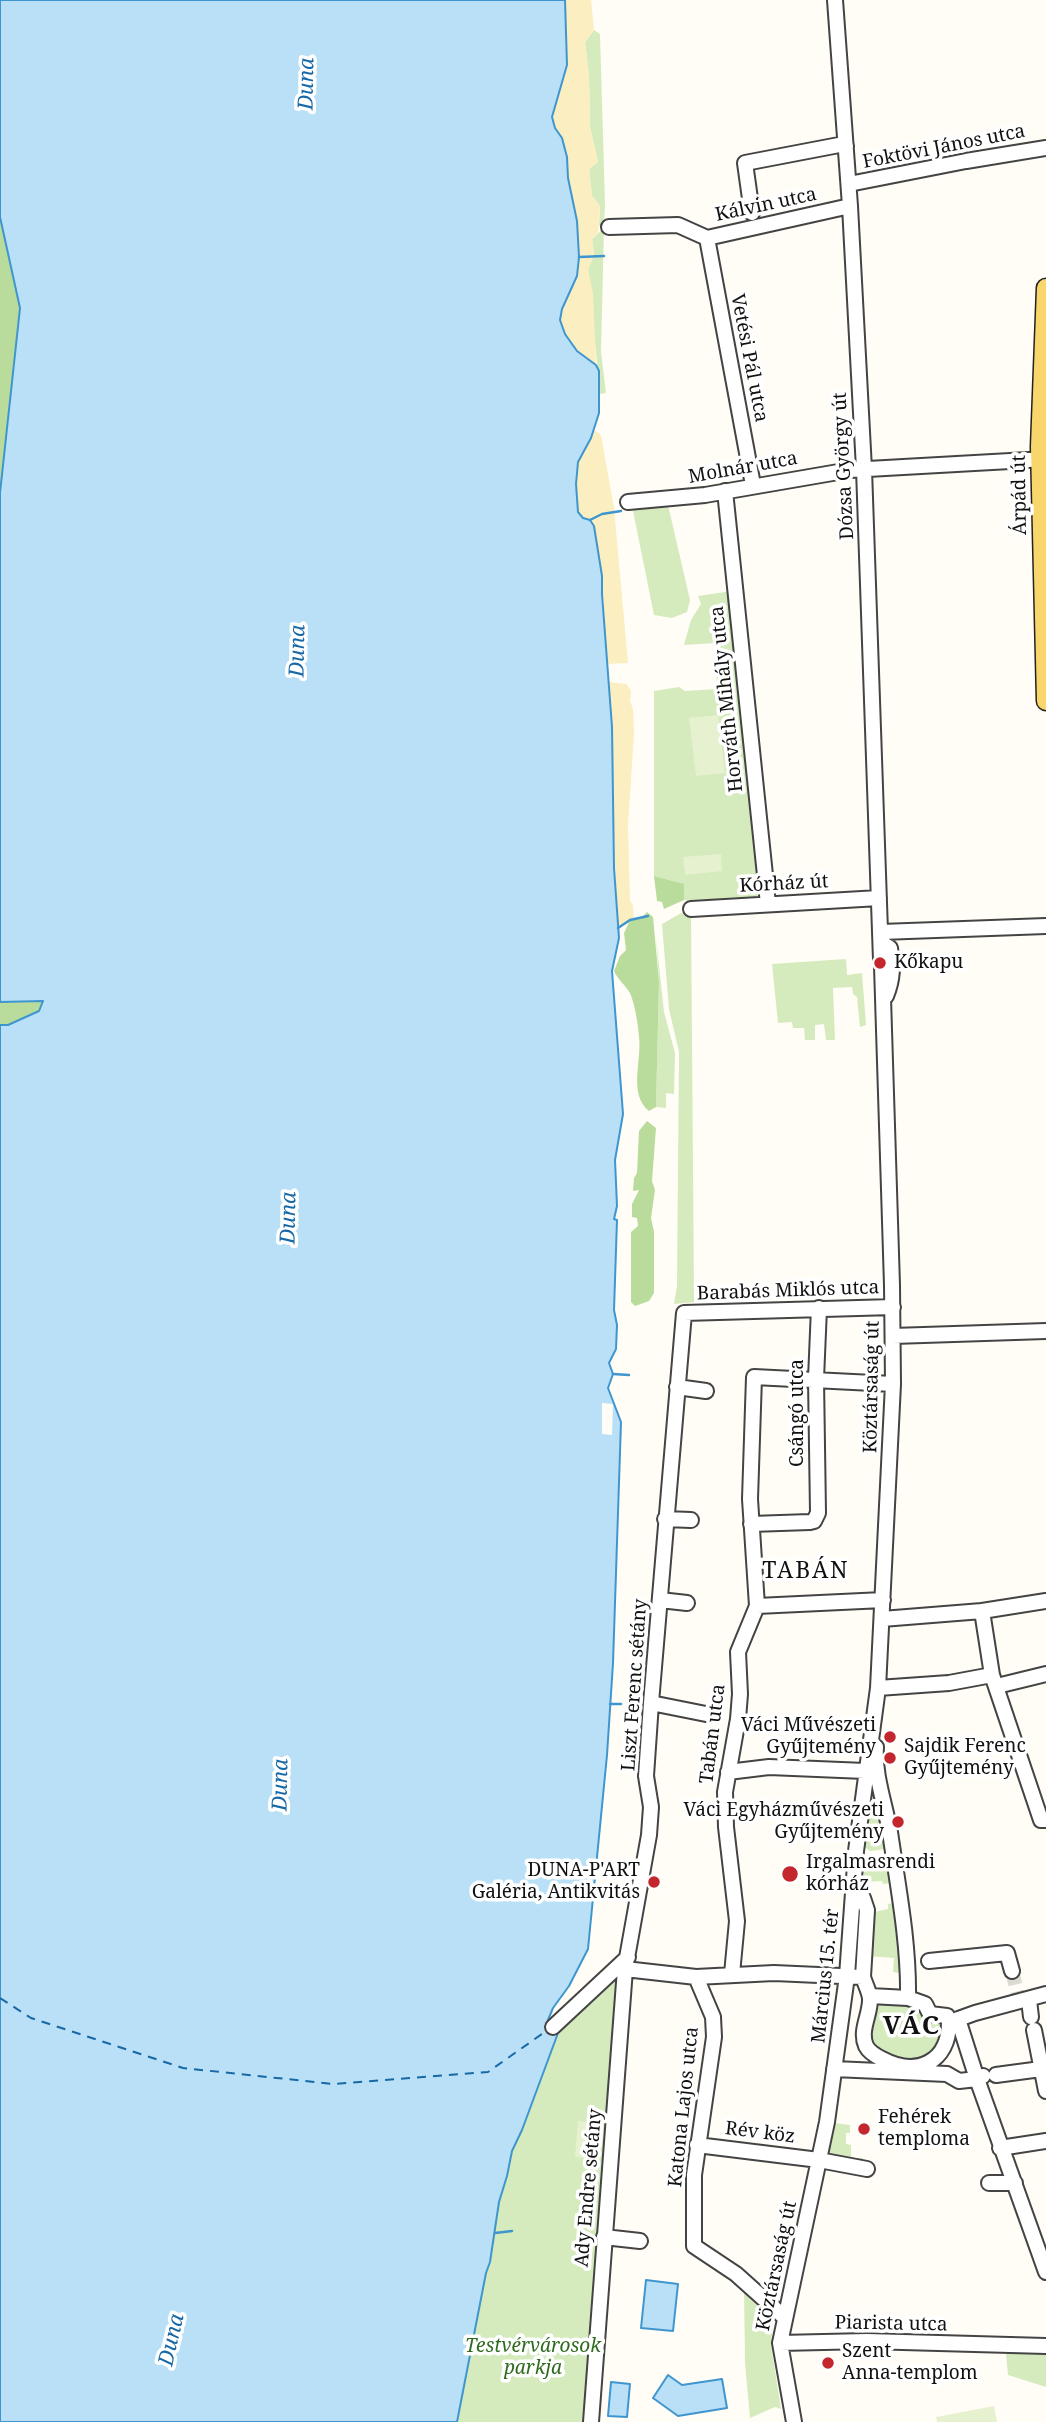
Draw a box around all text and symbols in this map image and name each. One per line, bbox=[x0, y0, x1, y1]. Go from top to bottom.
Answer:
water label: Duna bbox=[294, 58, 320, 110]
street label: Foktövi János utca bbox=[861, 120, 1027, 174]
street label: Kálvin utca bbox=[713, 183, 819, 227]
street label: Vetési Pál utca bbox=[725, 292, 773, 424]
street label: Dózsa György út bbox=[829, 392, 859, 540]
street label: Molnár utca bbox=[687, 447, 799, 489]
street label: Árpád út bbox=[1008, 455, 1032, 535]
street label: Horváth Mihály utca bbox=[706, 605, 748, 793]
water label: Duna bbox=[285, 625, 311, 677]
street label: Kórház út bbox=[739, 870, 829, 898]
place label: Kőkapu bbox=[894, 952, 963, 974]
marker: Kőkapu bbox=[872, 955, 888, 971]
water label: Duna bbox=[276, 1192, 302, 1244]
street label: Barabás Miklós utca bbox=[696, 1276, 880, 1306]
street label: Köztársaság út bbox=[859, 1321, 885, 1453]
street label: Csángó utca bbox=[787, 1359, 809, 1467]
district label: TABÁN bbox=[763, 1557, 849, 1585]
street label: Liszt Ferenc sétány bbox=[618, 1598, 652, 1772]
street label: Tabán utca bbox=[696, 1683, 730, 1785]
place label: Váci Művészeti Gyűjtemény bbox=[741, 1715, 876, 1759]
marker: Váci Művészeti Gyűjtemény bbox=[882, 1729, 898, 1745]
place label: Sajdik Ferenc Gyűjtemény bbox=[904, 1736, 1026, 1780]
marker: Sajdik Ferenc Gyűjtemény bbox=[882, 1750, 898, 1766]
water label: Duna bbox=[268, 1759, 294, 1811]
place label: Váci Egyházművészeti Gyűjtemény bbox=[684, 1800, 884, 1844]
marker: Váci Egyházművészeti Gyűjtemény bbox=[890, 1814, 906, 1830]
place label: Irgalmasrendi kórház bbox=[806, 1852, 935, 1896]
place label: DUNA-P'ART Galéria, Antikvitás bbox=[472, 1860, 640, 1904]
marker: Irgalmasrendi kórház bbox=[780, 1864, 800, 1884]
marker: DUNA-P'ART Galéria, Antikvitás bbox=[646, 1874, 662, 1890]
street label: Március 15. tér bbox=[808, 1908, 844, 2044]
district label: VÁC bbox=[883, 2011, 941, 2043]
street label: Katona Lajos utca bbox=[664, 2026, 704, 2188]
place label: Fehérek temploma bbox=[878, 2107, 970, 2151]
street label: Ady Endre sétány bbox=[571, 2108, 607, 2268]
street label: Rév köz bbox=[724, 2117, 796, 2149]
marker: Fehérek temploma bbox=[856, 2121, 872, 2137]
street label: Köztársaság út bbox=[752, 2199, 802, 2333]
water label: Duna bbox=[154, 2312, 190, 2368]
street label: Piarista utca bbox=[834, 2312, 948, 2336]
park label: Testvérvárosok parkja bbox=[465, 2336, 601, 2380]
place label: Szent Anna-templom bbox=[842, 2341, 978, 2385]
marker: Szent Anna-templom bbox=[820, 2355, 836, 2371]

